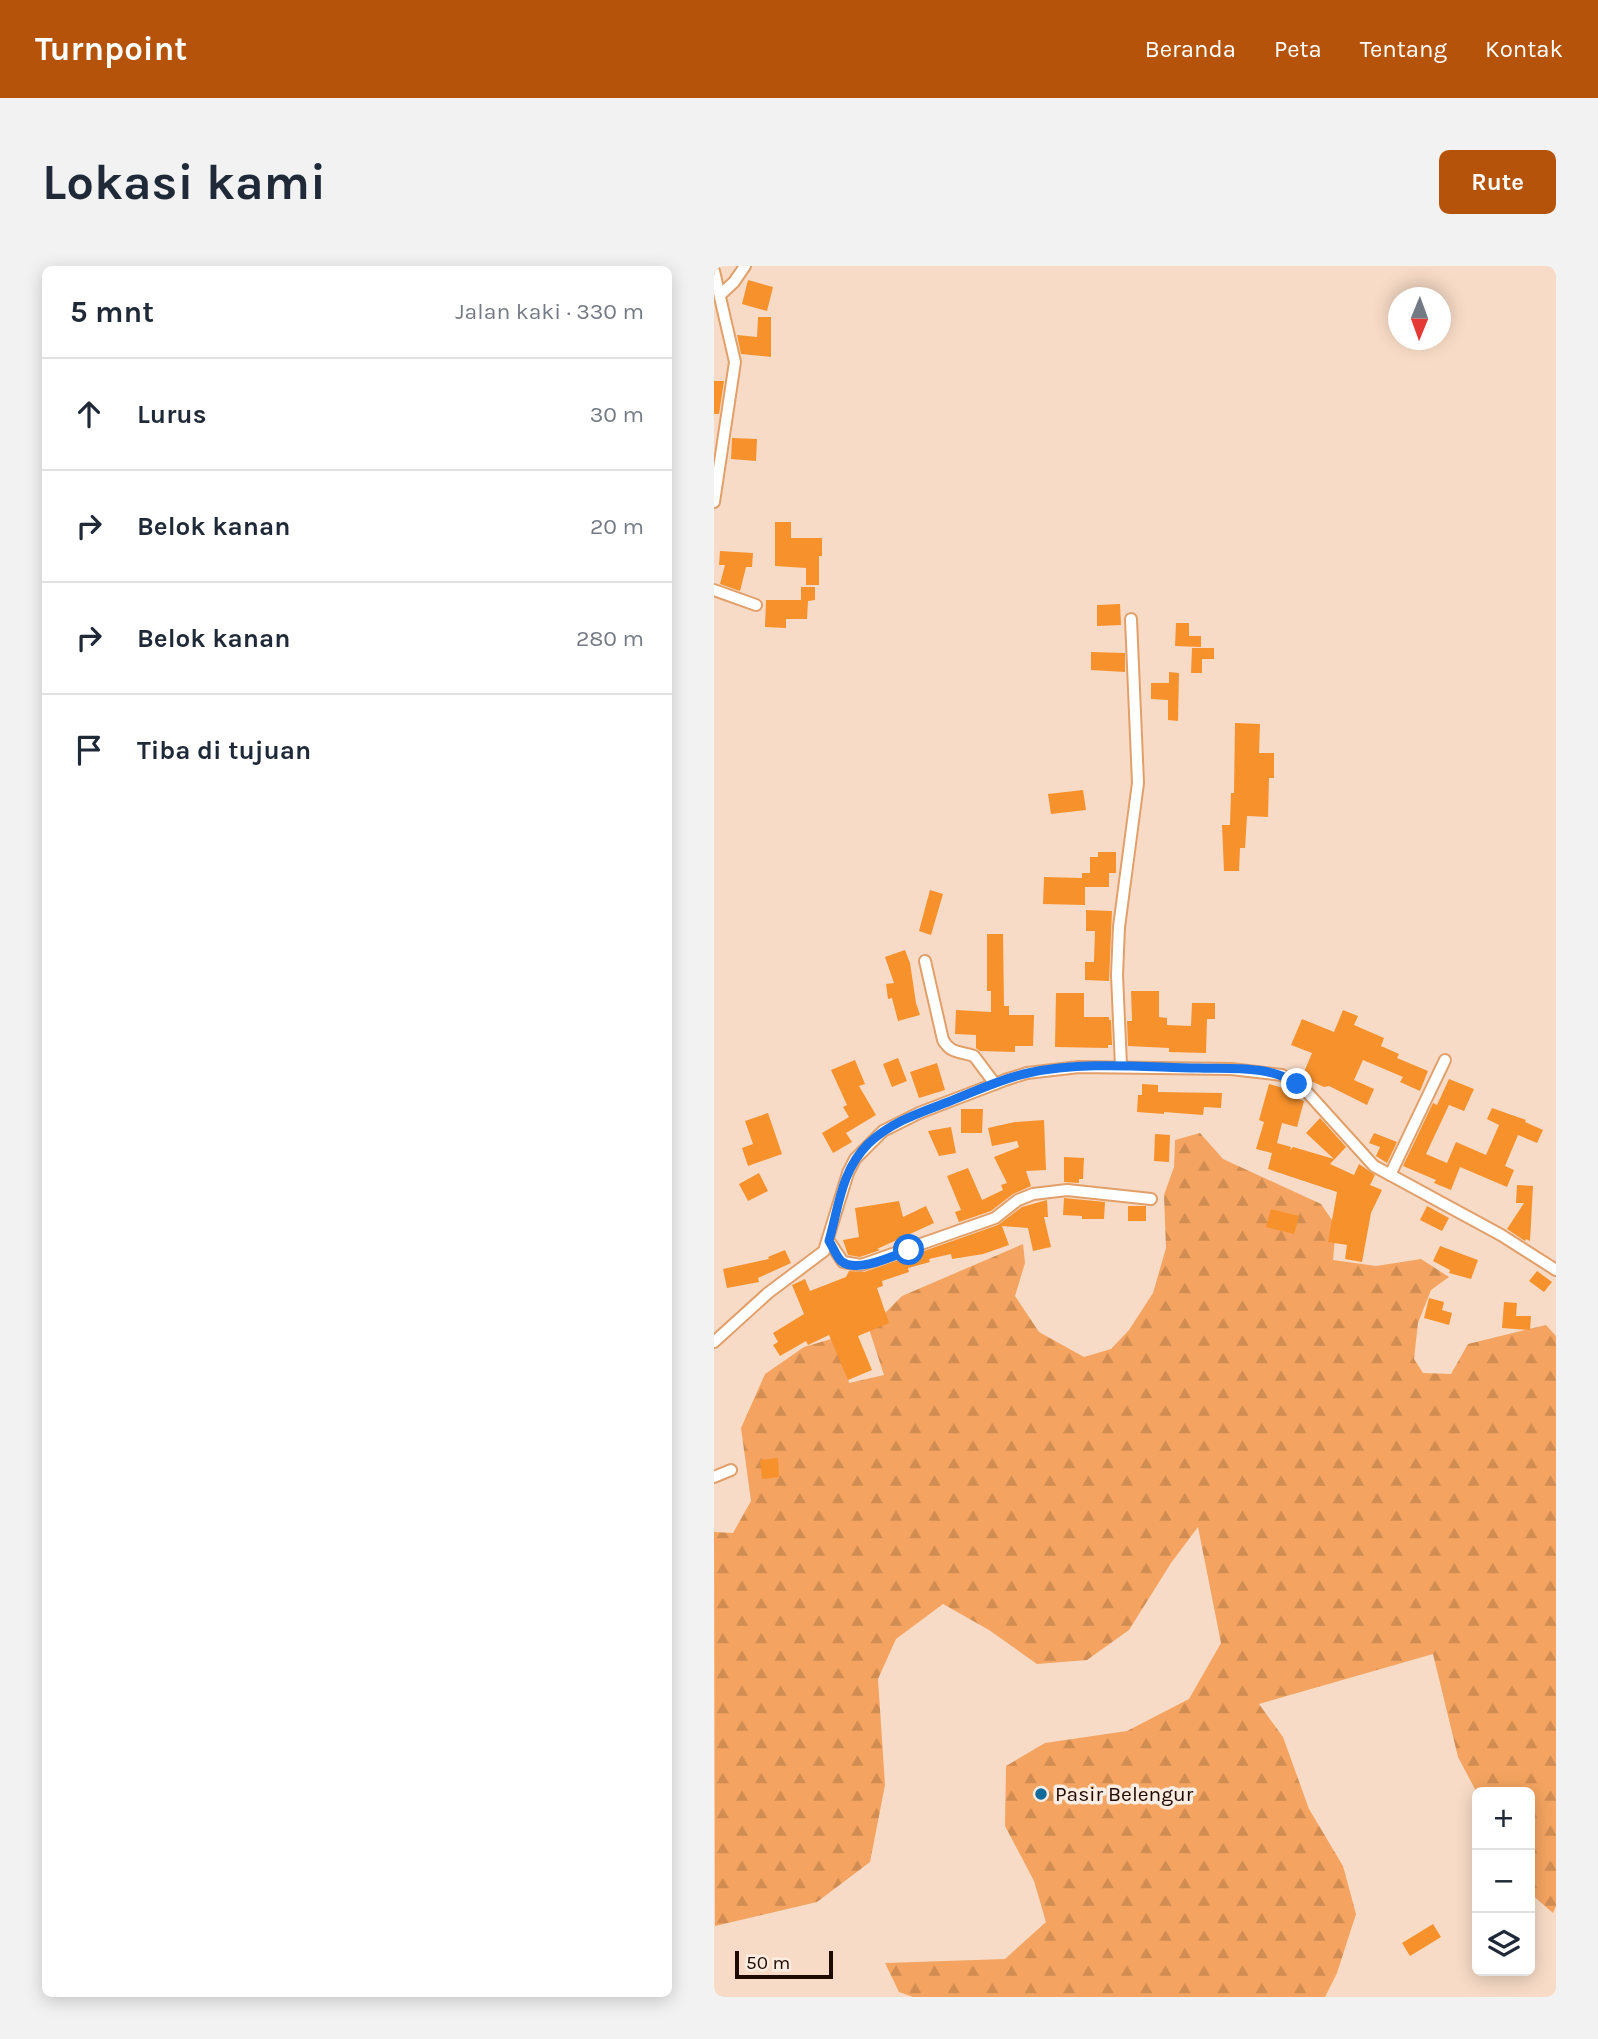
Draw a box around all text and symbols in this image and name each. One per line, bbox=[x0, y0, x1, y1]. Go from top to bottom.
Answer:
text: Turnpoint bbox=[35, 30, 187, 68]
text: Beranda bbox=[1145, 35, 1236, 63]
text: Peta bbox=[1274, 35, 1322, 63]
text: Tentang bbox=[1360, 35, 1447, 63]
text: Kontak bbox=[1485, 35, 1563, 63]
button: Rute bbox=[1439, 150, 1556, 214]
text: Lokasi kami bbox=[42, 154, 326, 211]
north arrow bbox=[1388, 287, 1451, 350]
text: 5 mnt bbox=[70, 294, 154, 330]
text: Jalan kaki · 330 m bbox=[455, 298, 644, 325]
icon: ahead bbox=[70, 395, 108, 433]
text: Lurus bbox=[137, 399, 206, 430]
text: 30 m bbox=[590, 401, 644, 428]
icon: right bbox=[70, 507, 108, 545]
text: Belok kanan bbox=[137, 511, 290, 542]
text: 20 m bbox=[590, 513, 644, 540]
icon: right bbox=[70, 619, 108, 657]
text: Belok kanan bbox=[137, 623, 290, 654]
text: 280 m bbox=[576, 625, 644, 652]
icon: arrive bbox=[70, 731, 108, 769]
text: Tiba di tujuan bbox=[137, 735, 311, 766]
route end bbox=[1281, 1068, 1312, 1099]
route start bbox=[893, 1234, 924, 1265]
place label: Pasir Belengur bbox=[1055, 1782, 1194, 1806]
marker: Pasir Belengur bbox=[1033, 1786, 1049, 1802]
map controls bbox=[1472, 1787, 1535, 1976]
button: + bbox=[1472, 1787, 1535, 1850]
button: − bbox=[1472, 1850, 1535, 1913]
button: layers bbox=[1472, 1913, 1535, 1976]
scale bar bbox=[735, 1948, 833, 1980]
text: 50 m bbox=[746, 1952, 790, 1974]

